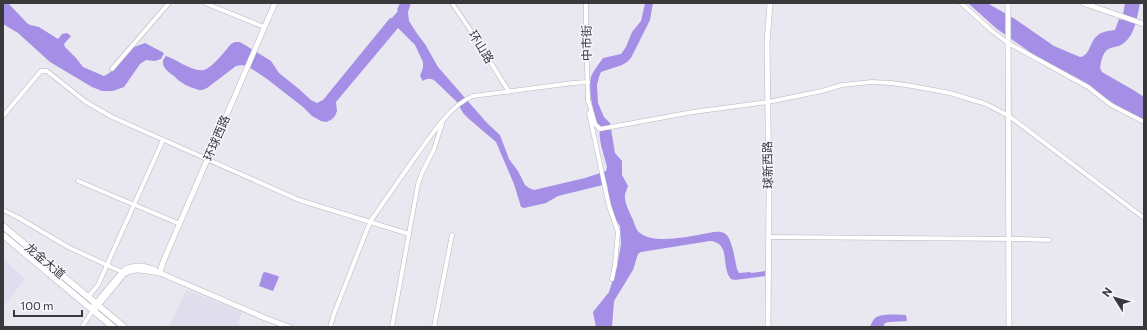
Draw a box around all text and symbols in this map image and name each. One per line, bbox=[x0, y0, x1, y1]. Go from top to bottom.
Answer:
street label: 中市街 bbox=[579, 25, 593, 61]
street label: 环山路 bbox=[466, 27, 497, 65]
street label: 环球西路 bbox=[200, 113, 232, 162]
street label: 球新西路 bbox=[760, 141, 774, 189]
street label: 龙金大道 bbox=[23, 239, 69, 281]
north arrow bbox=[1095, 278, 1135, 318]
text: N bbox=[1099, 284, 1114, 299]
scale bar bbox=[14, 292, 82, 318]
text: 100 m bbox=[20, 298, 54, 312]

